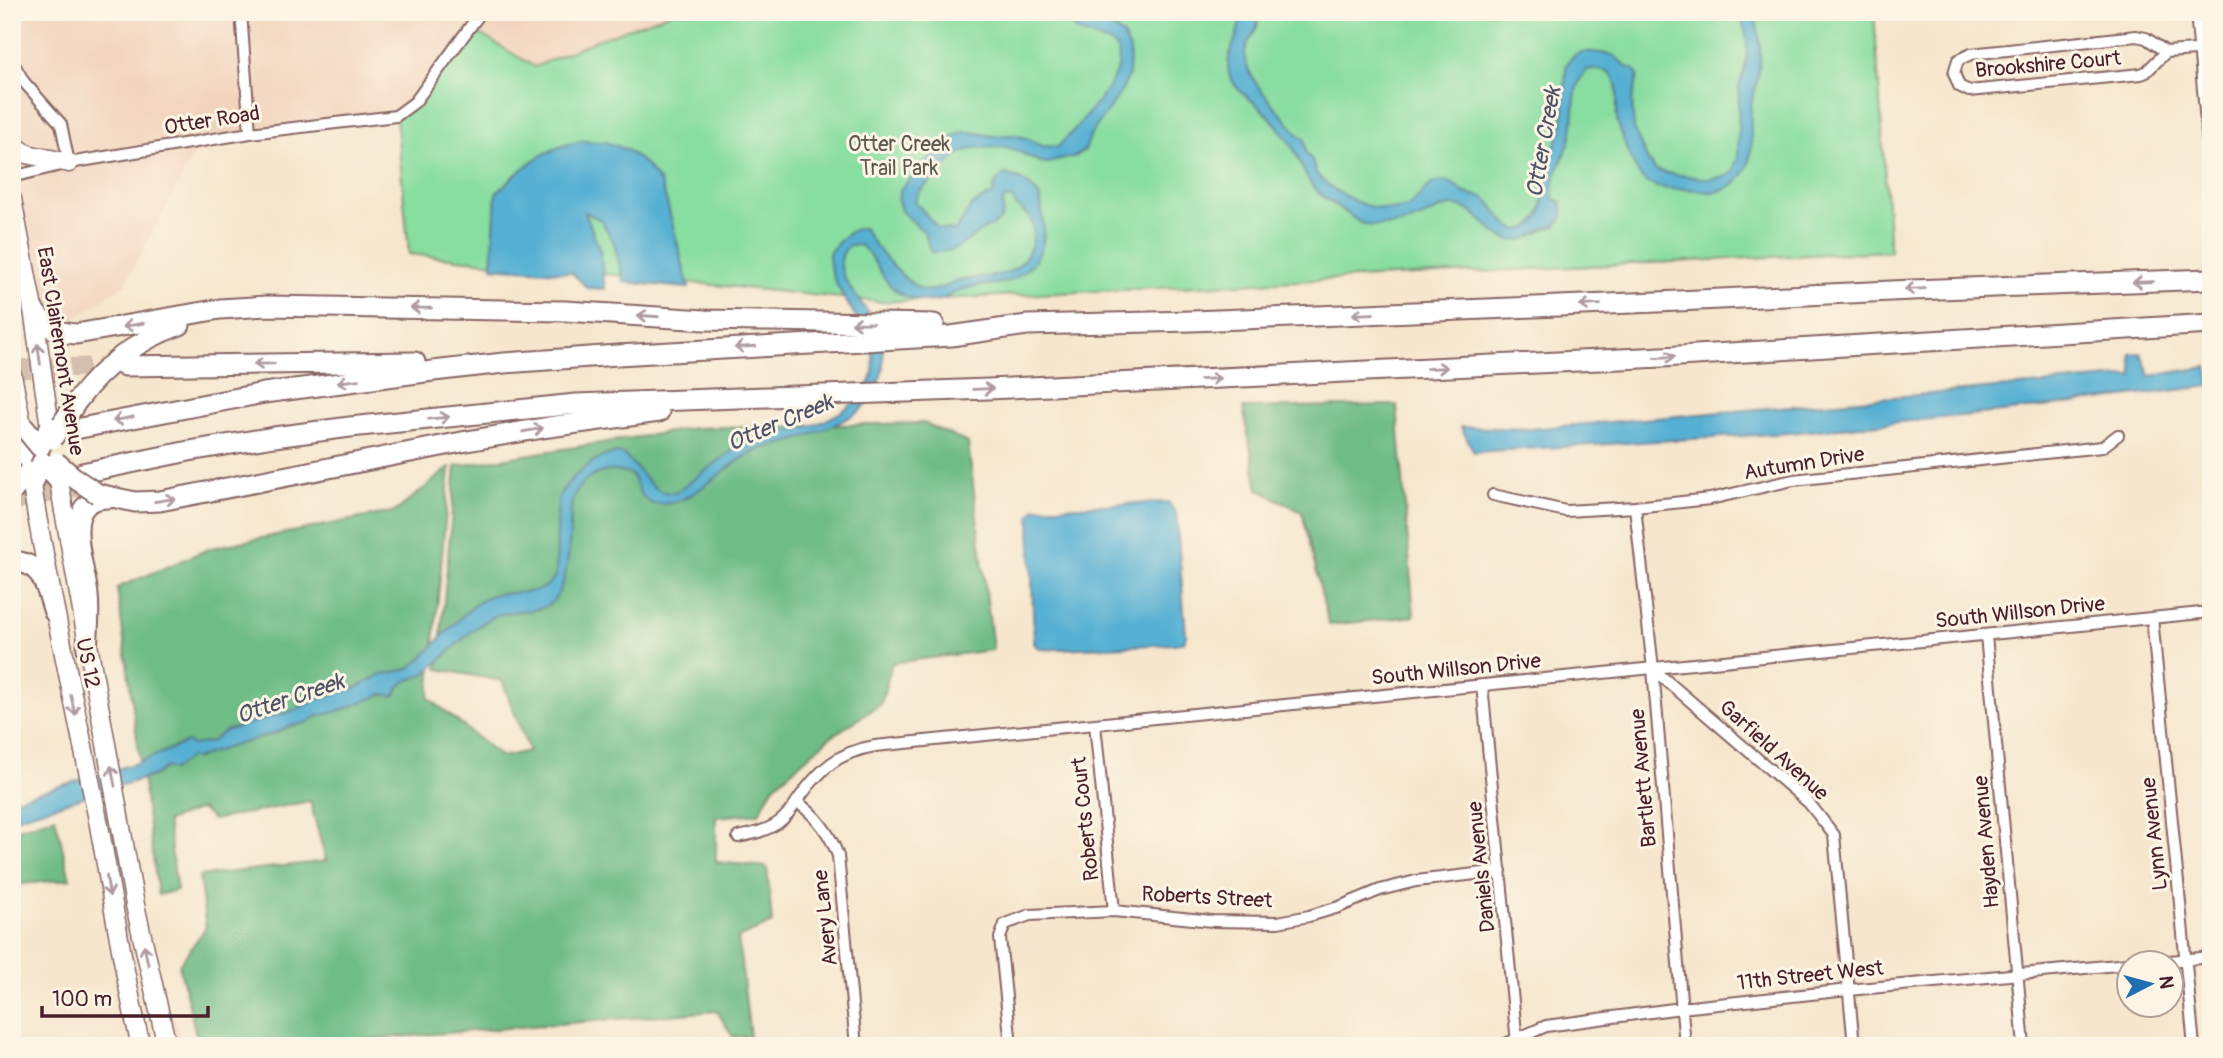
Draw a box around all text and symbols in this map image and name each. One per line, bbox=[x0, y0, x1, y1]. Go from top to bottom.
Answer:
street label: Brookshire Court bbox=[1974, 45, 2123, 84]
water label: Otter Creek bbox=[1519, 82, 1568, 200]
street label: Otter Road bbox=[162, 100, 262, 141]
park label: Otter Creek Trail Park bbox=[848, 131, 950, 182]
street label: East Clairemont Avenue bbox=[31, 245, 90, 458]
one-way arrow bbox=[2131, 276, 2154, 289]
one-way arrow bbox=[1904, 283, 1927, 296]
one-way arrow bbox=[1579, 298, 1602, 312]
one-way arrow bbox=[409, 302, 432, 315]
one-way arrow bbox=[1352, 308, 1375, 321]
one-way arrow bbox=[637, 309, 660, 322]
one-way arrow bbox=[850, 316, 873, 330]
one-way arrow bbox=[122, 318, 145, 332]
one-way arrow bbox=[734, 340, 757, 353]
one-way arrow bbox=[33, 343, 46, 366]
one-way arrow bbox=[1653, 350, 1676, 363]
one-way arrow bbox=[253, 357, 276, 371]
one-way arrow bbox=[1426, 361, 1449, 374]
one-way arrow bbox=[1198, 372, 1221, 385]
one-way arrow bbox=[337, 375, 359, 388]
one-way arrow bbox=[971, 383, 994, 396]
water label: Otter Creek bbox=[723, 386, 840, 458]
one-way arrow bbox=[428, 411, 450, 424]
one-way arrow bbox=[112, 413, 135, 426]
one-way arrow bbox=[521, 422, 544, 436]
street label: Autumn Drive bbox=[1742, 441, 1867, 486]
one-way arrow bbox=[153, 493, 176, 506]
street label: South Willson Drive bbox=[1934, 590, 2107, 635]
street label: US 12 bbox=[69, 636, 106, 691]
street label: South Willson Drive bbox=[1370, 647, 1543, 692]
water label: Otter Creek bbox=[233, 666, 350, 730]
one-way arrow bbox=[67, 693, 81, 716]
street label: Garfield Avenue bbox=[1713, 694, 1835, 807]
street label: Bartlett Avenue bbox=[1624, 707, 1663, 848]
street label: Roberts Court bbox=[1065, 755, 1105, 882]
one-way arrow bbox=[105, 765, 119, 788]
street label: Hayden Avenue bbox=[1967, 774, 2006, 910]
street label: Lynn Avenue bbox=[2135, 775, 2174, 892]
street label: Daniels Avenue bbox=[1461, 799, 1502, 934]
street label: Avery Lane bbox=[807, 868, 844, 967]
one-way arrow bbox=[102, 874, 115, 897]
street label: Roberts Street bbox=[1141, 881, 1274, 914]
one-way arrow bbox=[138, 944, 152, 967]
north arrow bbox=[2114, 950, 2184, 1020]
street label: 11th Street West bbox=[1736, 954, 1885, 997]
scale bar bbox=[42, 974, 208, 1018]
text: N bbox=[2153, 975, 2179, 990]
text: 100 m bbox=[52, 986, 112, 1013]

